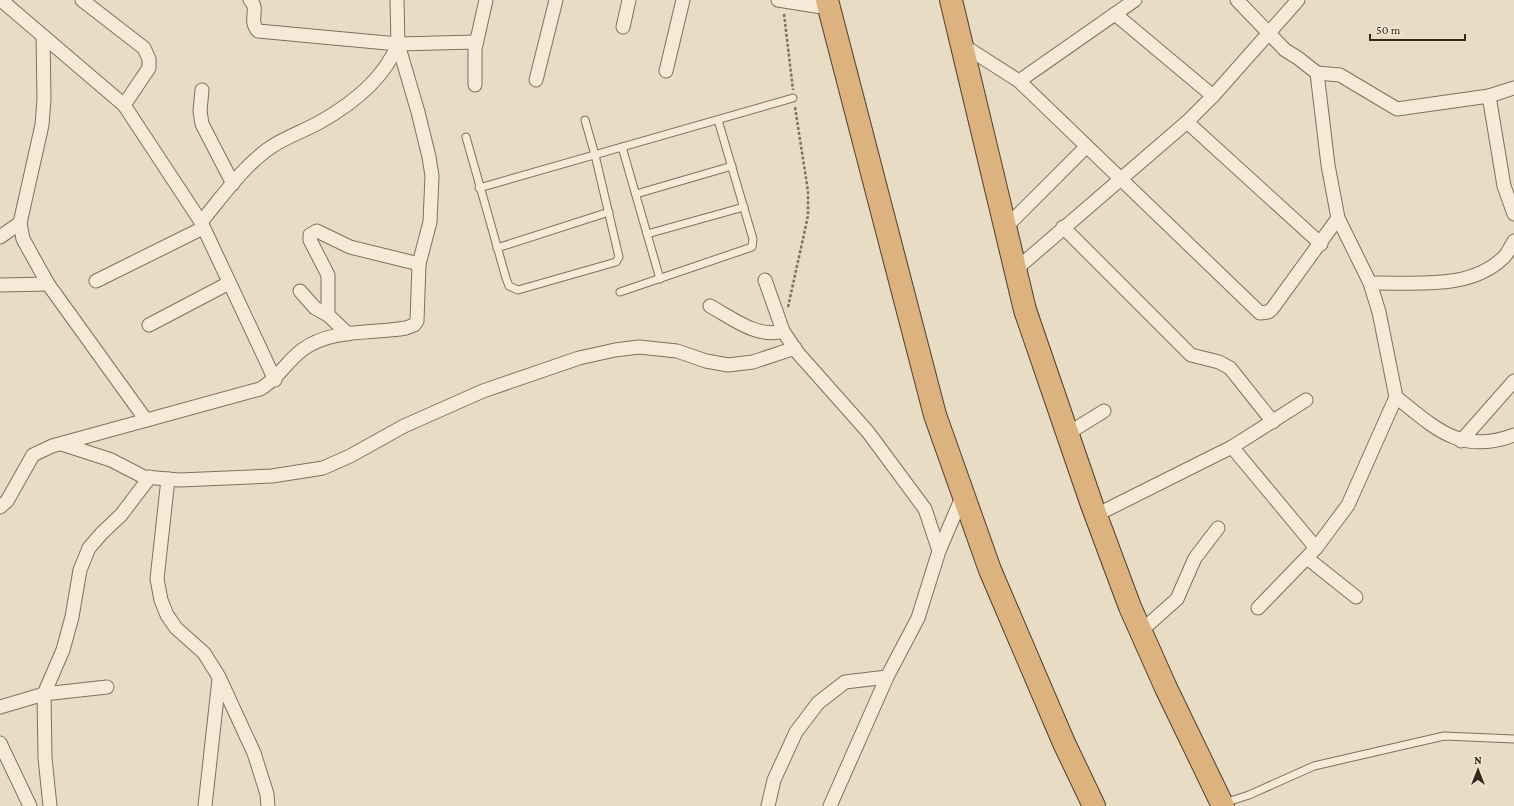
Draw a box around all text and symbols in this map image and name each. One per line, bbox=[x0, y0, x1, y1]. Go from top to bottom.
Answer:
scale bar bbox=[1370, 16, 1465, 42]
text: 50 m bbox=[1376, 23, 1401, 37]
north arrow bbox=[1458, 750, 1498, 790]
text: N bbox=[1474, 754, 1482, 766]

